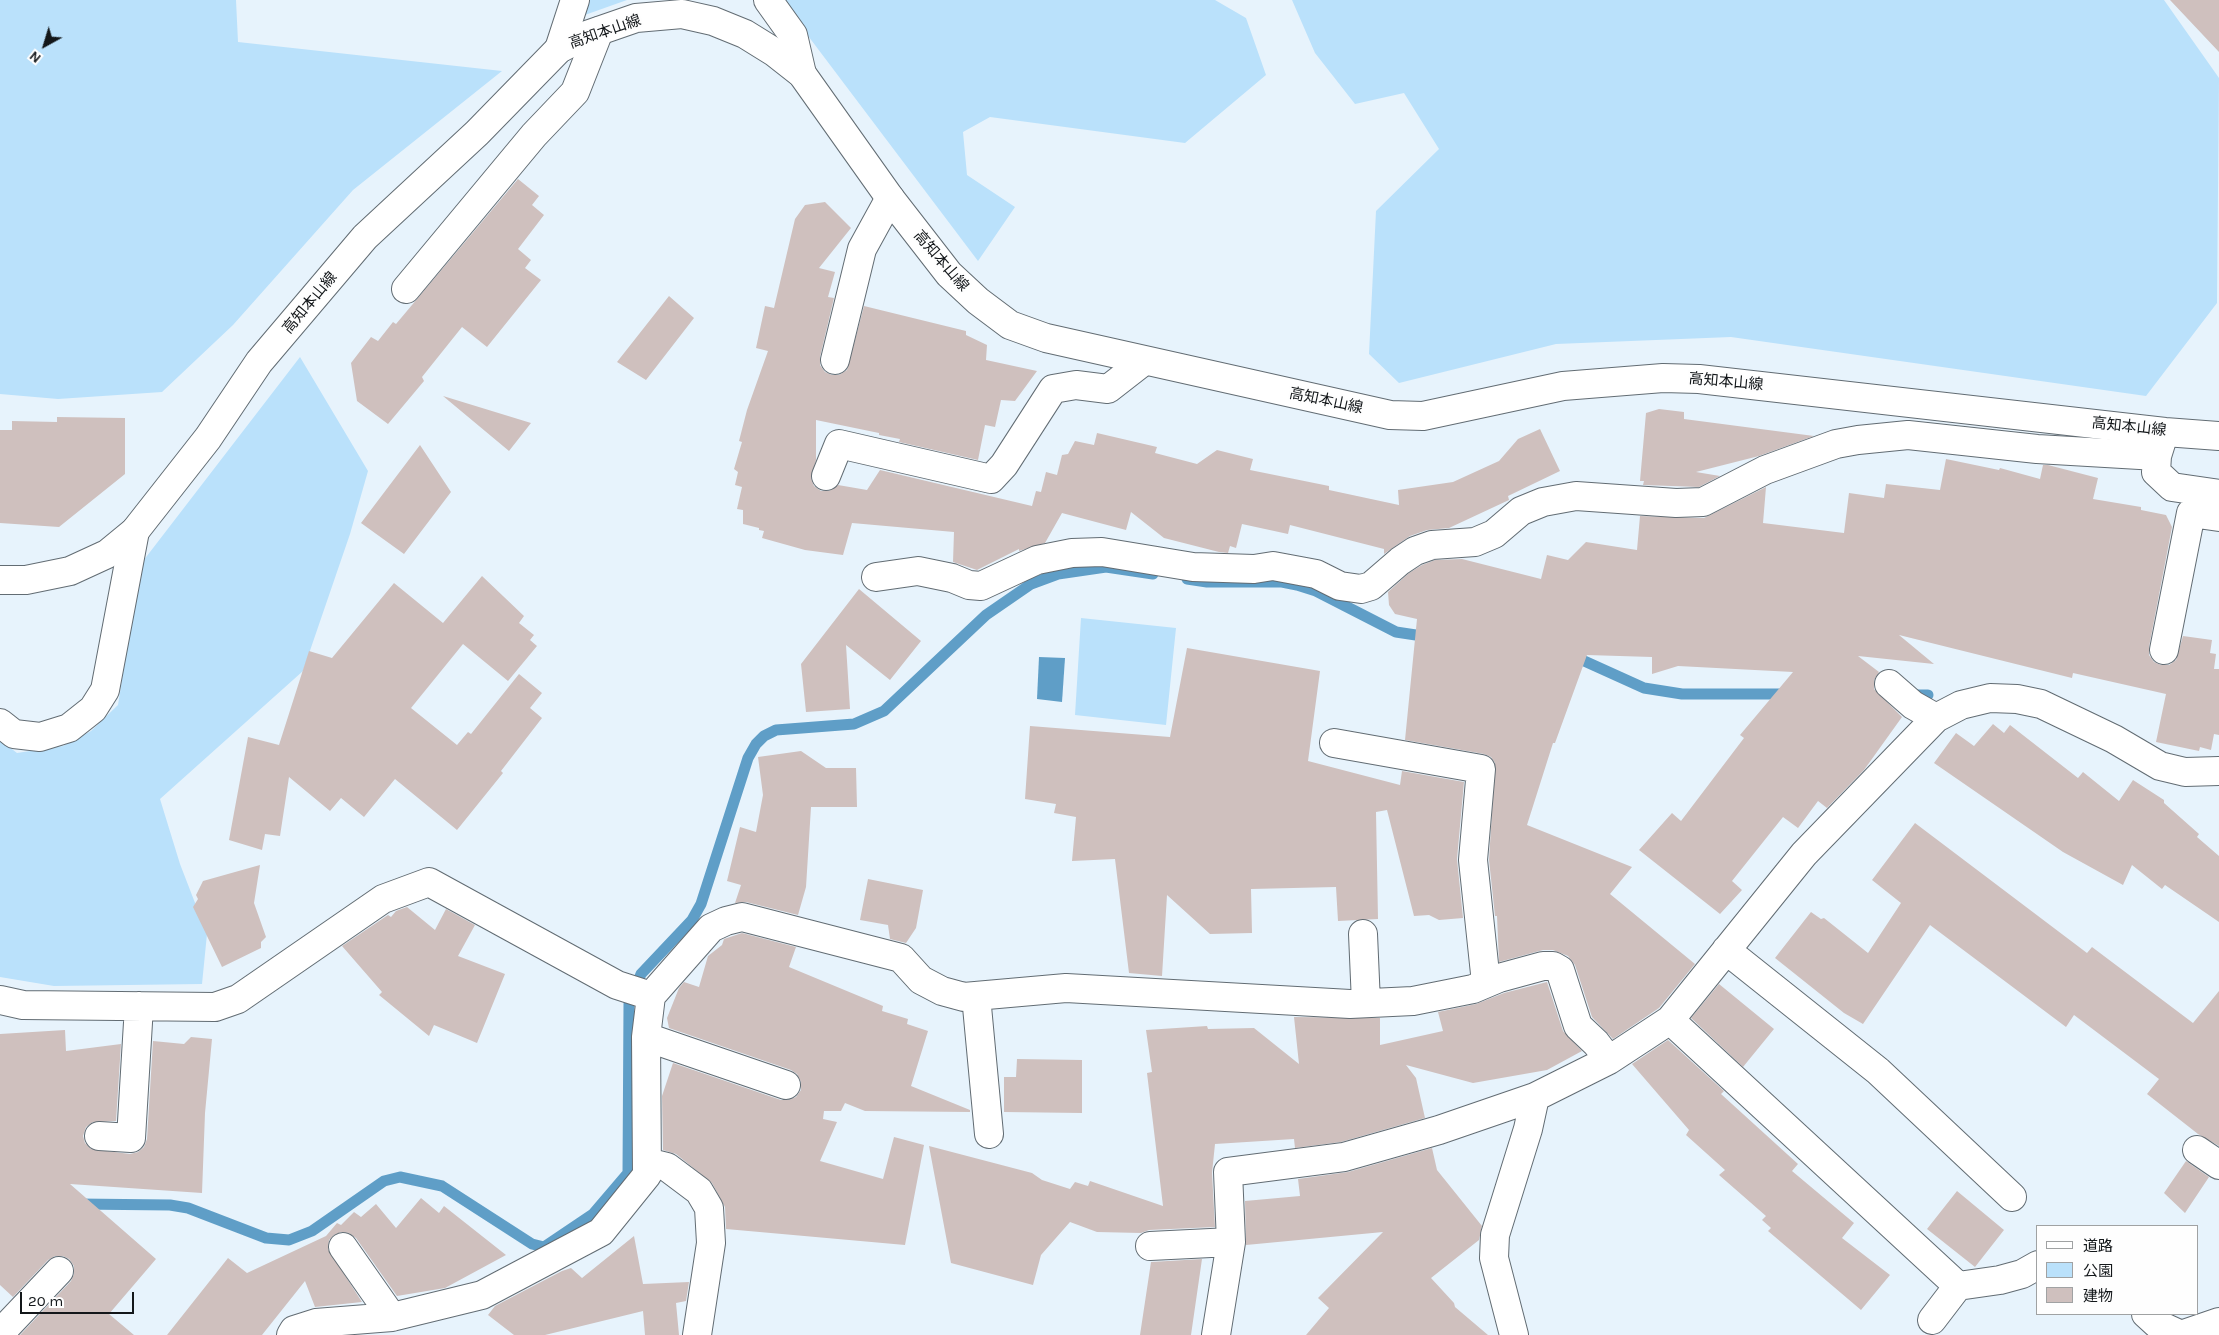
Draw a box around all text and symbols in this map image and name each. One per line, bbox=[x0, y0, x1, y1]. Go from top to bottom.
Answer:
street label: 高知本山線 bbox=[567, 11, 643, 53]
north arrow bbox=[20, 20, 70, 70]
text: N bbox=[26, 47, 45, 67]
street label: 高知本山線 bbox=[910, 227, 972, 295]
street label: 高知本山線 bbox=[279, 268, 341, 338]
street label: 高知本山線 bbox=[1688, 370, 1764, 394]
street label: 高知本山線 bbox=[1287, 384, 1365, 418]
street label: 高知本山線 bbox=[2091, 414, 2167, 440]
legend bbox=[2036, 1225, 2199, 1315]
text: 道路 bbox=[2083, 1237, 2113, 1255]
text: 公園 bbox=[2083, 1262, 2113, 1280]
scale bar bbox=[22, 1282, 136, 1314]
text: 建物 bbox=[2083, 1287, 2113, 1305]
text: 20 m bbox=[28, 1292, 63, 1310]

